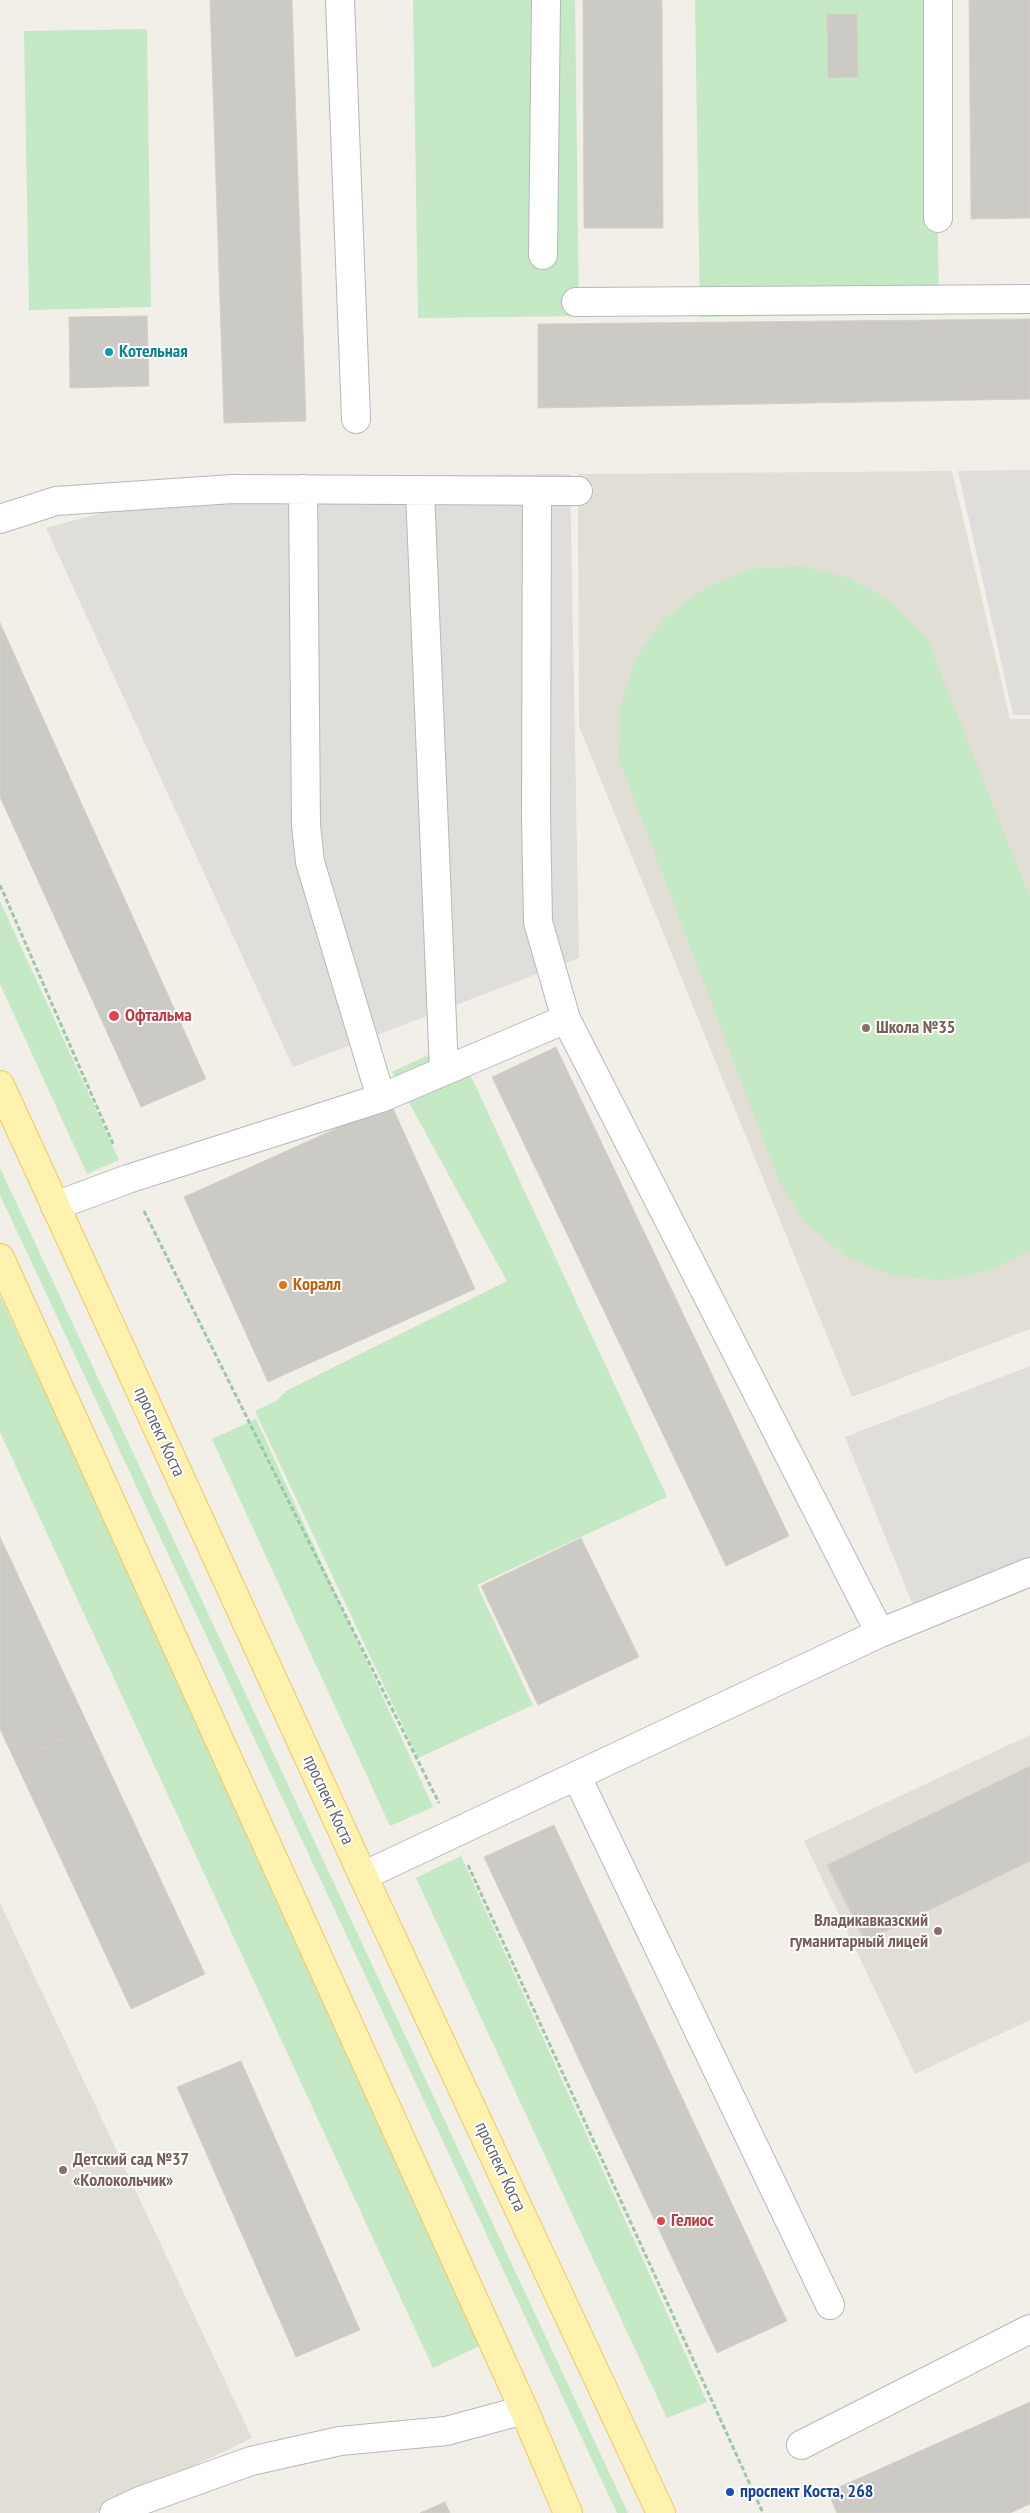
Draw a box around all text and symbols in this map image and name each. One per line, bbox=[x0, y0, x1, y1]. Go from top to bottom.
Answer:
place label: Котельная bbox=[119, 341, 188, 363]
marker: Котельная bbox=[103, 346, 115, 358]
place label: Офтальма bbox=[125, 1005, 192, 1027]
marker: Офтальма bbox=[107, 1009, 121, 1023]
place label: Школа №35 bbox=[876, 1017, 955, 1039]
marker: Школа №35 bbox=[860, 1022, 872, 1034]
place label: Коралл bbox=[293, 1274, 341, 1296]
marker: Коралл bbox=[277, 1279, 289, 1291]
street label: проспект Коста bbox=[129, 1384, 189, 1480]
street label: проспект Коста bbox=[298, 1752, 358, 1848]
place label: Владикавказский гуманитарный лицей bbox=[790, 1910, 928, 1952]
marker: Владикавказский гуманитарный лицей bbox=[932, 1925, 944, 1937]
street label: проспект Коста bbox=[470, 2119, 530, 2215]
place label: Детский сад №37 «Колокольчик» bbox=[73, 2149, 189, 2192]
marker: Детский сад №37 «Колокольчик» bbox=[57, 2164, 69, 2176]
place label: Гелиос bbox=[671, 2210, 714, 2232]
marker: Гелиос bbox=[655, 2215, 667, 2227]
place label: проспект Коста, 268 bbox=[740, 2481, 873, 2503]
marker: проспект Коста, 268 bbox=[724, 2486, 736, 2498]

